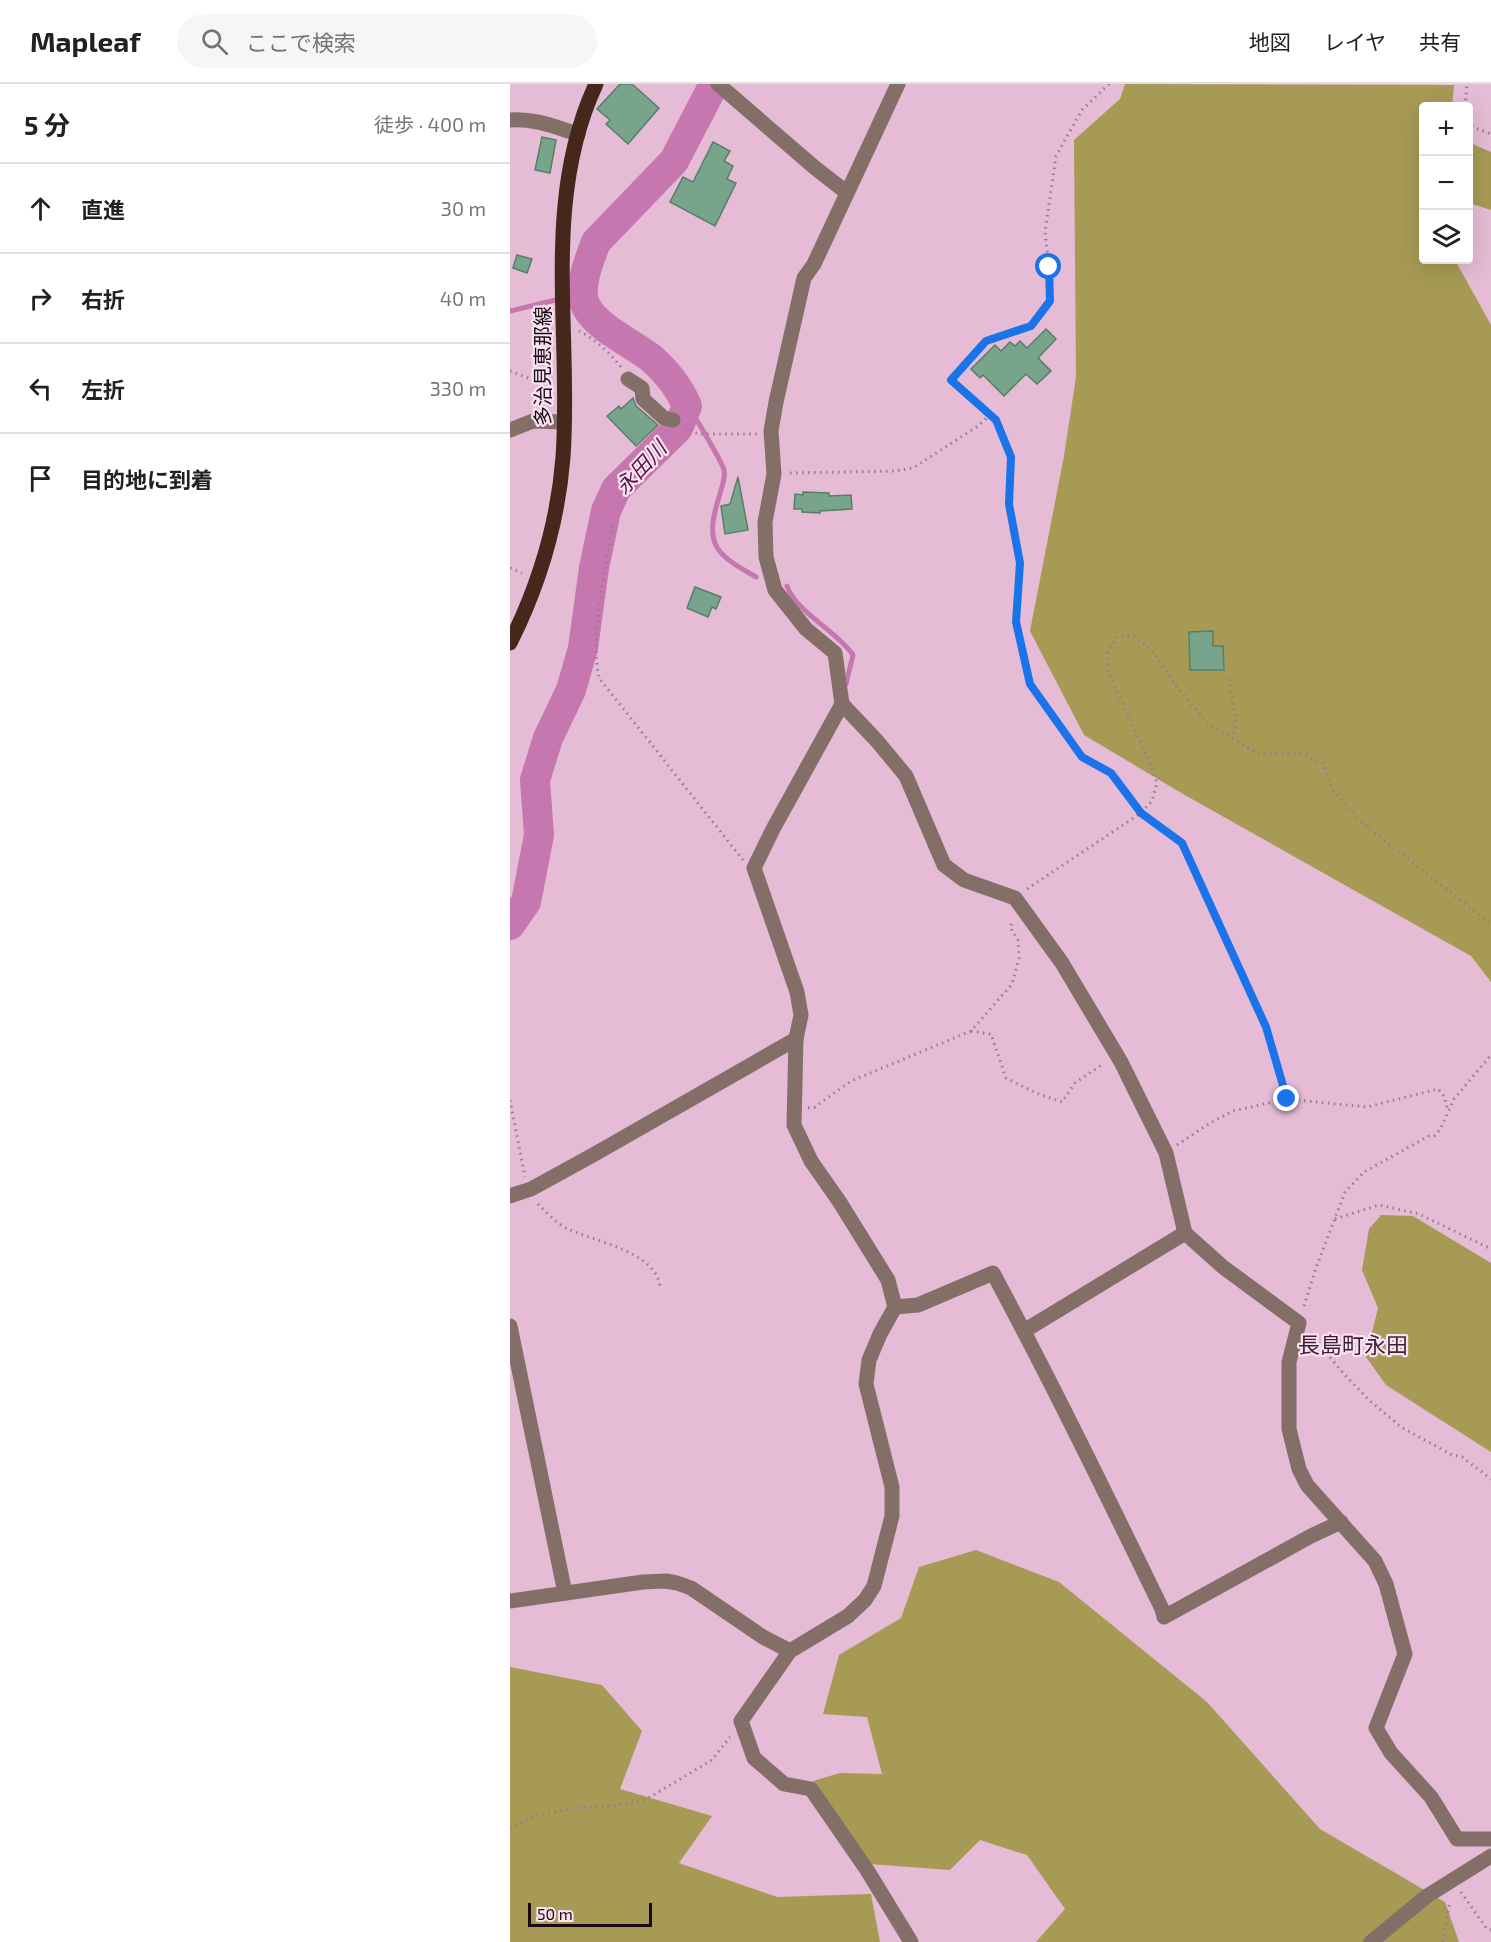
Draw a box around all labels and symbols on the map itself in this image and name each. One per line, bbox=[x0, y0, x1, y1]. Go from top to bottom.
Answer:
route start bbox=[1035, 253, 1061, 279]
street label: 多治見恵那線 bbox=[530, 306, 554, 426]
water label: 永田川 bbox=[609, 434, 672, 499]
route end bbox=[1273, 1085, 1299, 1111]
district label: 長島町永田 bbox=[1298, 1331, 1408, 1357]
scale bar bbox=[528, 1900, 652, 1928]

